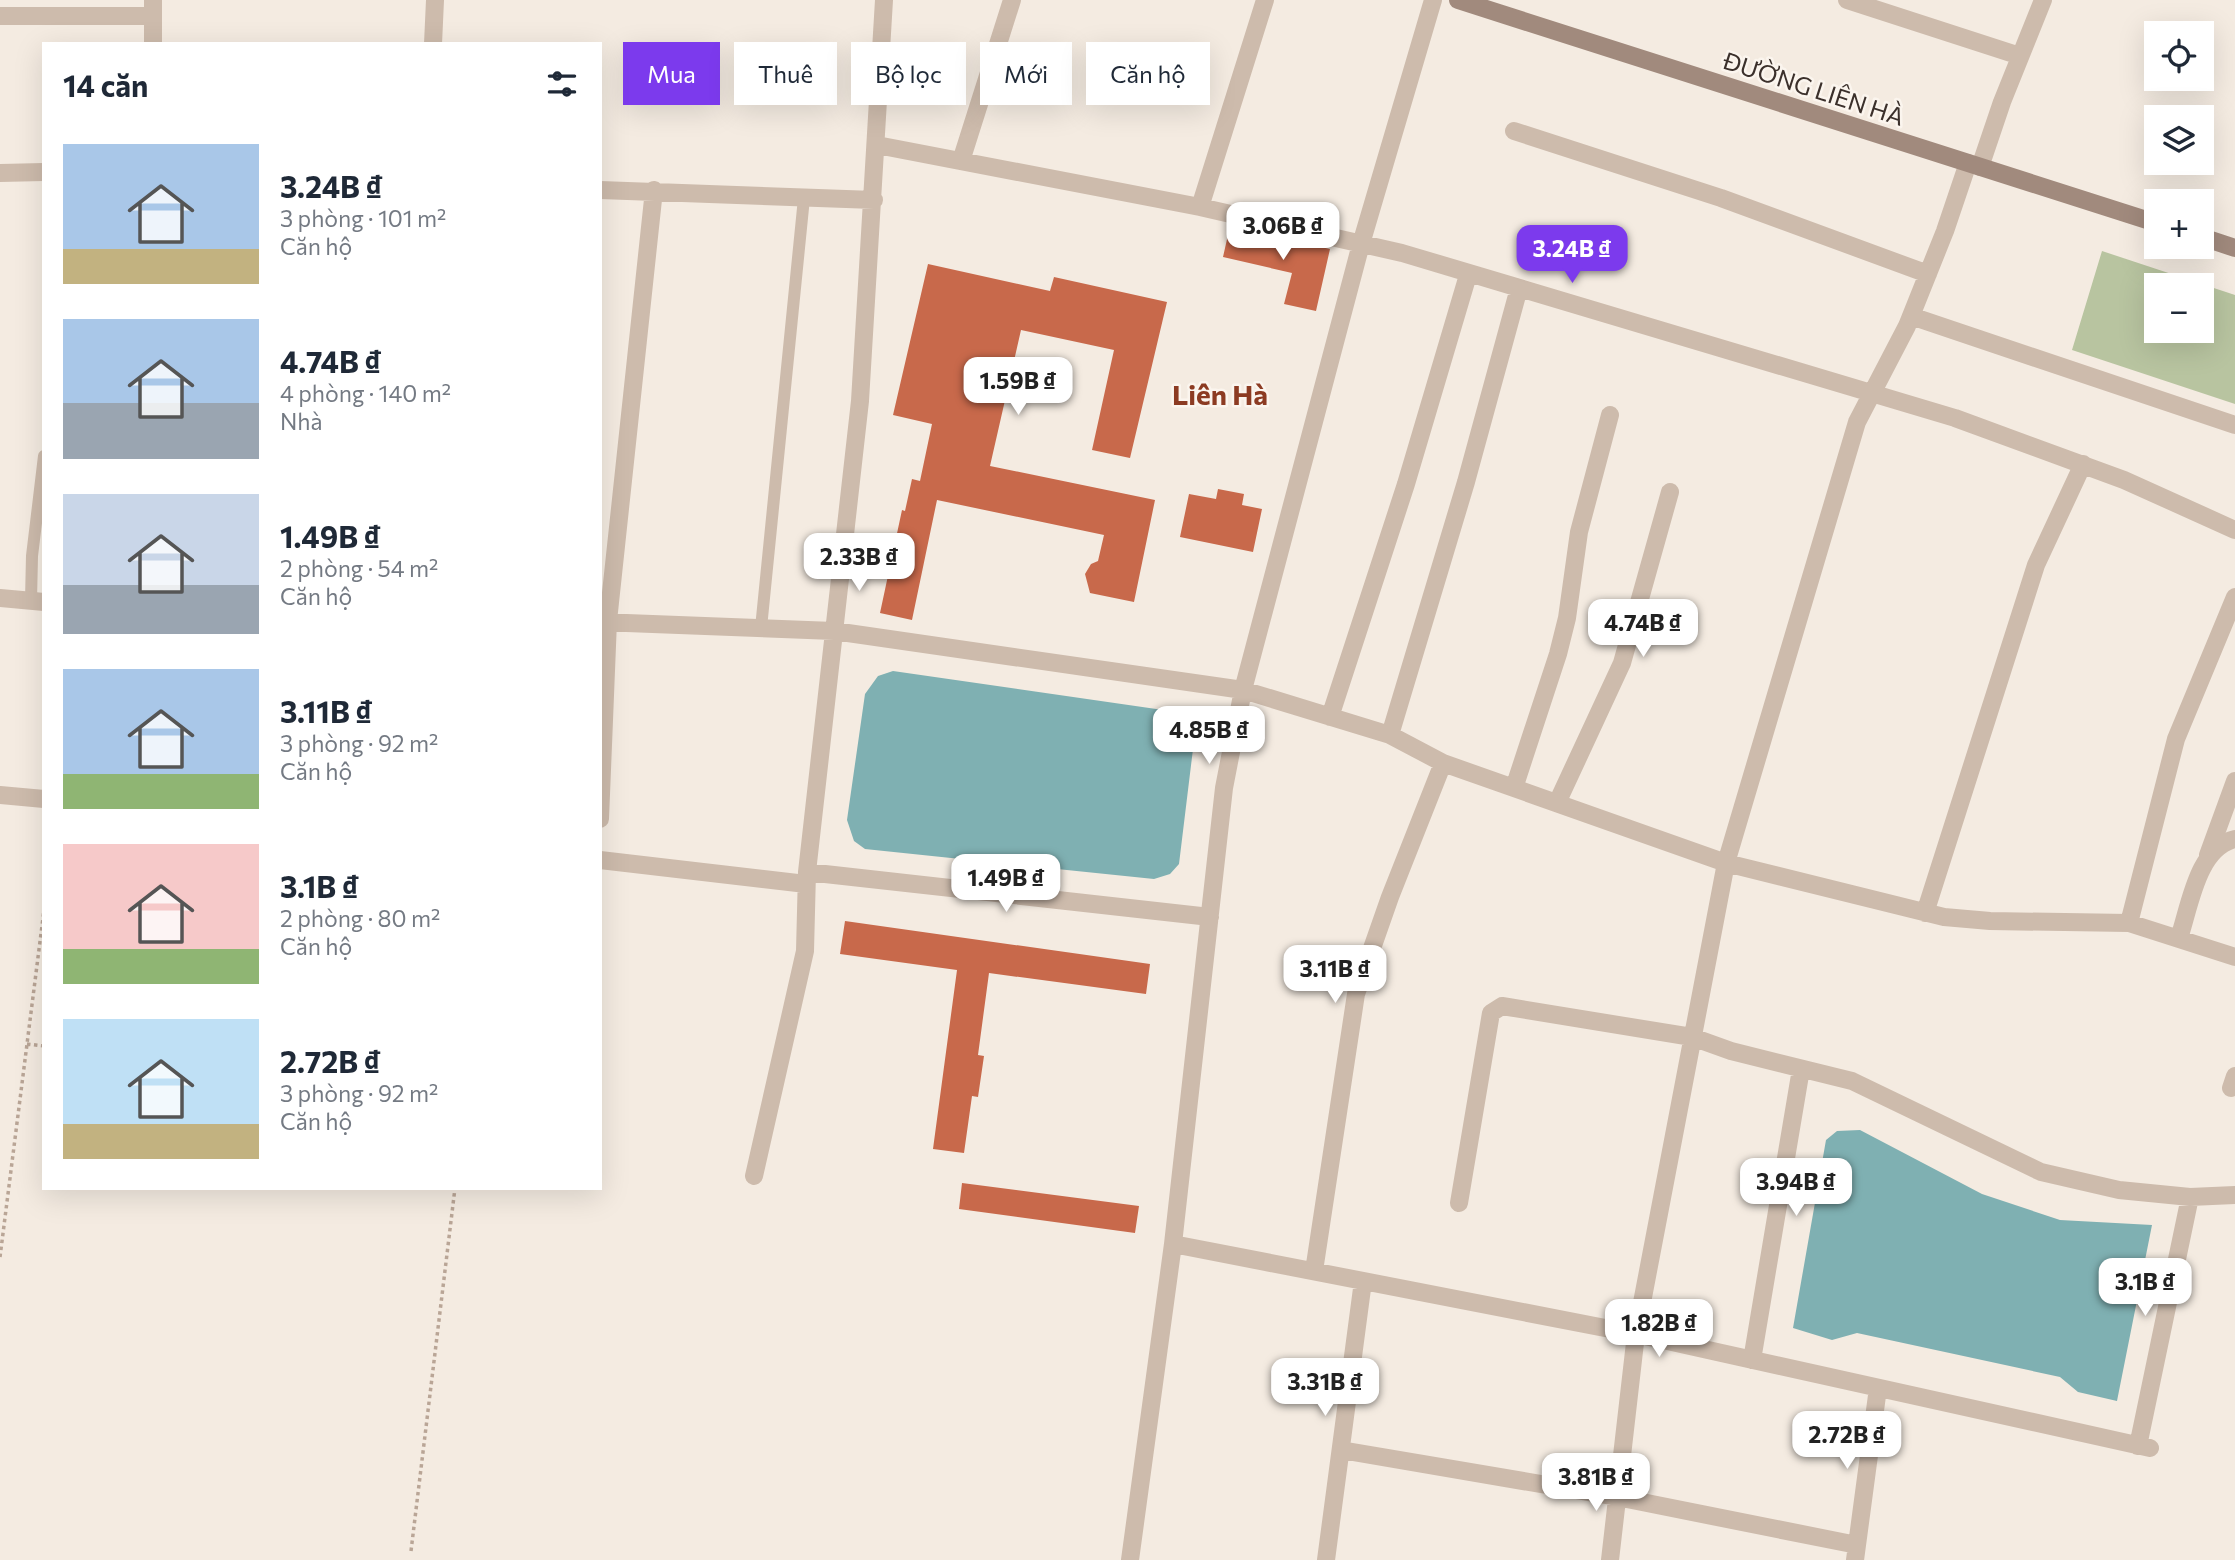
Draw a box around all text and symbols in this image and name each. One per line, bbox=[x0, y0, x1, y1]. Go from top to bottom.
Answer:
map controls bbox=[2144, 21, 2214, 343]
button: locate bbox=[2144, 21, 2214, 91]
chip: Mua bbox=[623, 42, 720, 105]
chip: Thuê bbox=[734, 42, 837, 105]
chip: Bộ lọc bbox=[851, 42, 966, 105]
chip: Mới bbox=[980, 42, 1072, 105]
chip: Căn hộ bbox=[1086, 42, 1210, 105]
street label: ĐƯỜNG LIÊN HÀ bbox=[1719, 45, 1908, 131]
icon: filters bbox=[543, 65, 581, 103]
text: 14 căn bbox=[63, 66, 148, 103]
button: layers bbox=[2144, 105, 2214, 175]
text: 3.24B ₫ bbox=[280, 167, 383, 204]
icon: home bbox=[119, 172, 203, 256]
button: + bbox=[2144, 189, 2214, 259]
pin: 3.06B ₫ bbox=[1218, 202, 1348, 262]
text: 3 phòng · 101 m² bbox=[280, 204, 446, 232]
text: 3.06B ₫ bbox=[1242, 211, 1324, 239]
pin: 3.24B ₫ bbox=[1507, 226, 1637, 285]
text: Căn hộ bbox=[280, 232, 352, 260]
text: 3.24B ₫ bbox=[1533, 234, 1611, 262]
button: − bbox=[2144, 273, 2214, 343]
text: 4.74B ₫ bbox=[280, 342, 382, 379]
icon: home bbox=[119, 347, 203, 431]
pin: 1.59B ₫ bbox=[953, 358, 1083, 417]
text: 1.59B ₫ bbox=[980, 366, 1056, 394]
district label: Liên Hà bbox=[1172, 377, 1268, 411]
text: 4 phòng · 140 m² bbox=[280, 379, 451, 407]
text: Nhà bbox=[280, 407, 322, 435]
text: 1.49B ₫ bbox=[280, 517, 381, 554]
icon: home bbox=[119, 522, 203, 606]
pin: 2.33B ₫ bbox=[794, 534, 924, 593]
text: 2.33B ₫ bbox=[820, 542, 898, 570]
text: 2 phòng · 54 m² bbox=[280, 554, 438, 582]
text: Căn hộ bbox=[280, 582, 352, 610]
pin: 4.74B ₫ bbox=[1578, 600, 1708, 659]
text: 4.74B ₫ bbox=[1604, 608, 1682, 636]
text: 3.11B ₫ bbox=[280, 692, 373, 729]
icon: home bbox=[119, 697, 203, 781]
pin: 4.85B ₫ bbox=[1144, 706, 1274, 766]
text: 4.85B ₫ bbox=[1169, 715, 1249, 743]
text: 3 phòng · 92 m² bbox=[280, 729, 438, 757]
text: Căn hộ bbox=[280, 757, 352, 785]
pin: 1.49B ₫ bbox=[941, 855, 1071, 914]
text: 1.49B ₫ bbox=[967, 863, 1045, 891]
text: 3.1B ₫ bbox=[280, 867, 359, 904]
icon: home bbox=[119, 872, 203, 956]
text: 2 phòng · 80 m² bbox=[280, 904, 440, 932]
text: Căn hộ bbox=[280, 932, 352, 960]
pin: 3.11B ₫ bbox=[1270, 946, 1400, 1005]
text: 3.11B ₫ bbox=[1299, 954, 1371, 982]
text: 2.72B ₫ bbox=[280, 1042, 381, 1079]
icon: home bbox=[119, 1047, 203, 1131]
text: 3 phòng · 92 m² bbox=[280, 1079, 438, 1107]
text: Căn hộ bbox=[280, 1107, 352, 1135]
pin: 3.94B ₫ bbox=[1731, 1158, 1861, 1218]
text: 3.94B ₫ bbox=[1756, 1167, 1836, 1195]
pin: 3.1B ₫ bbox=[2088, 1258, 2202, 1318]
text: 3.1B ₫ bbox=[2115, 1267, 2175, 1295]
pin: 1.82B ₫ bbox=[1594, 1300, 1724, 1359]
text: 1.82B ₫ bbox=[1621, 1308, 1697, 1336]
pin: 3.31B ₫ bbox=[1260, 1358, 1390, 1418]
text: 3.31B ₫ bbox=[1287, 1367, 1363, 1395]
pin: 2.72B ₫ bbox=[1782, 1412, 1912, 1471]
text: 2.72B ₫ bbox=[1808, 1420, 1886, 1448]
pin: 3.81B ₫ bbox=[1531, 1454, 1661, 1513]
text: 3.81B ₫ bbox=[1558, 1462, 1634, 1490]

